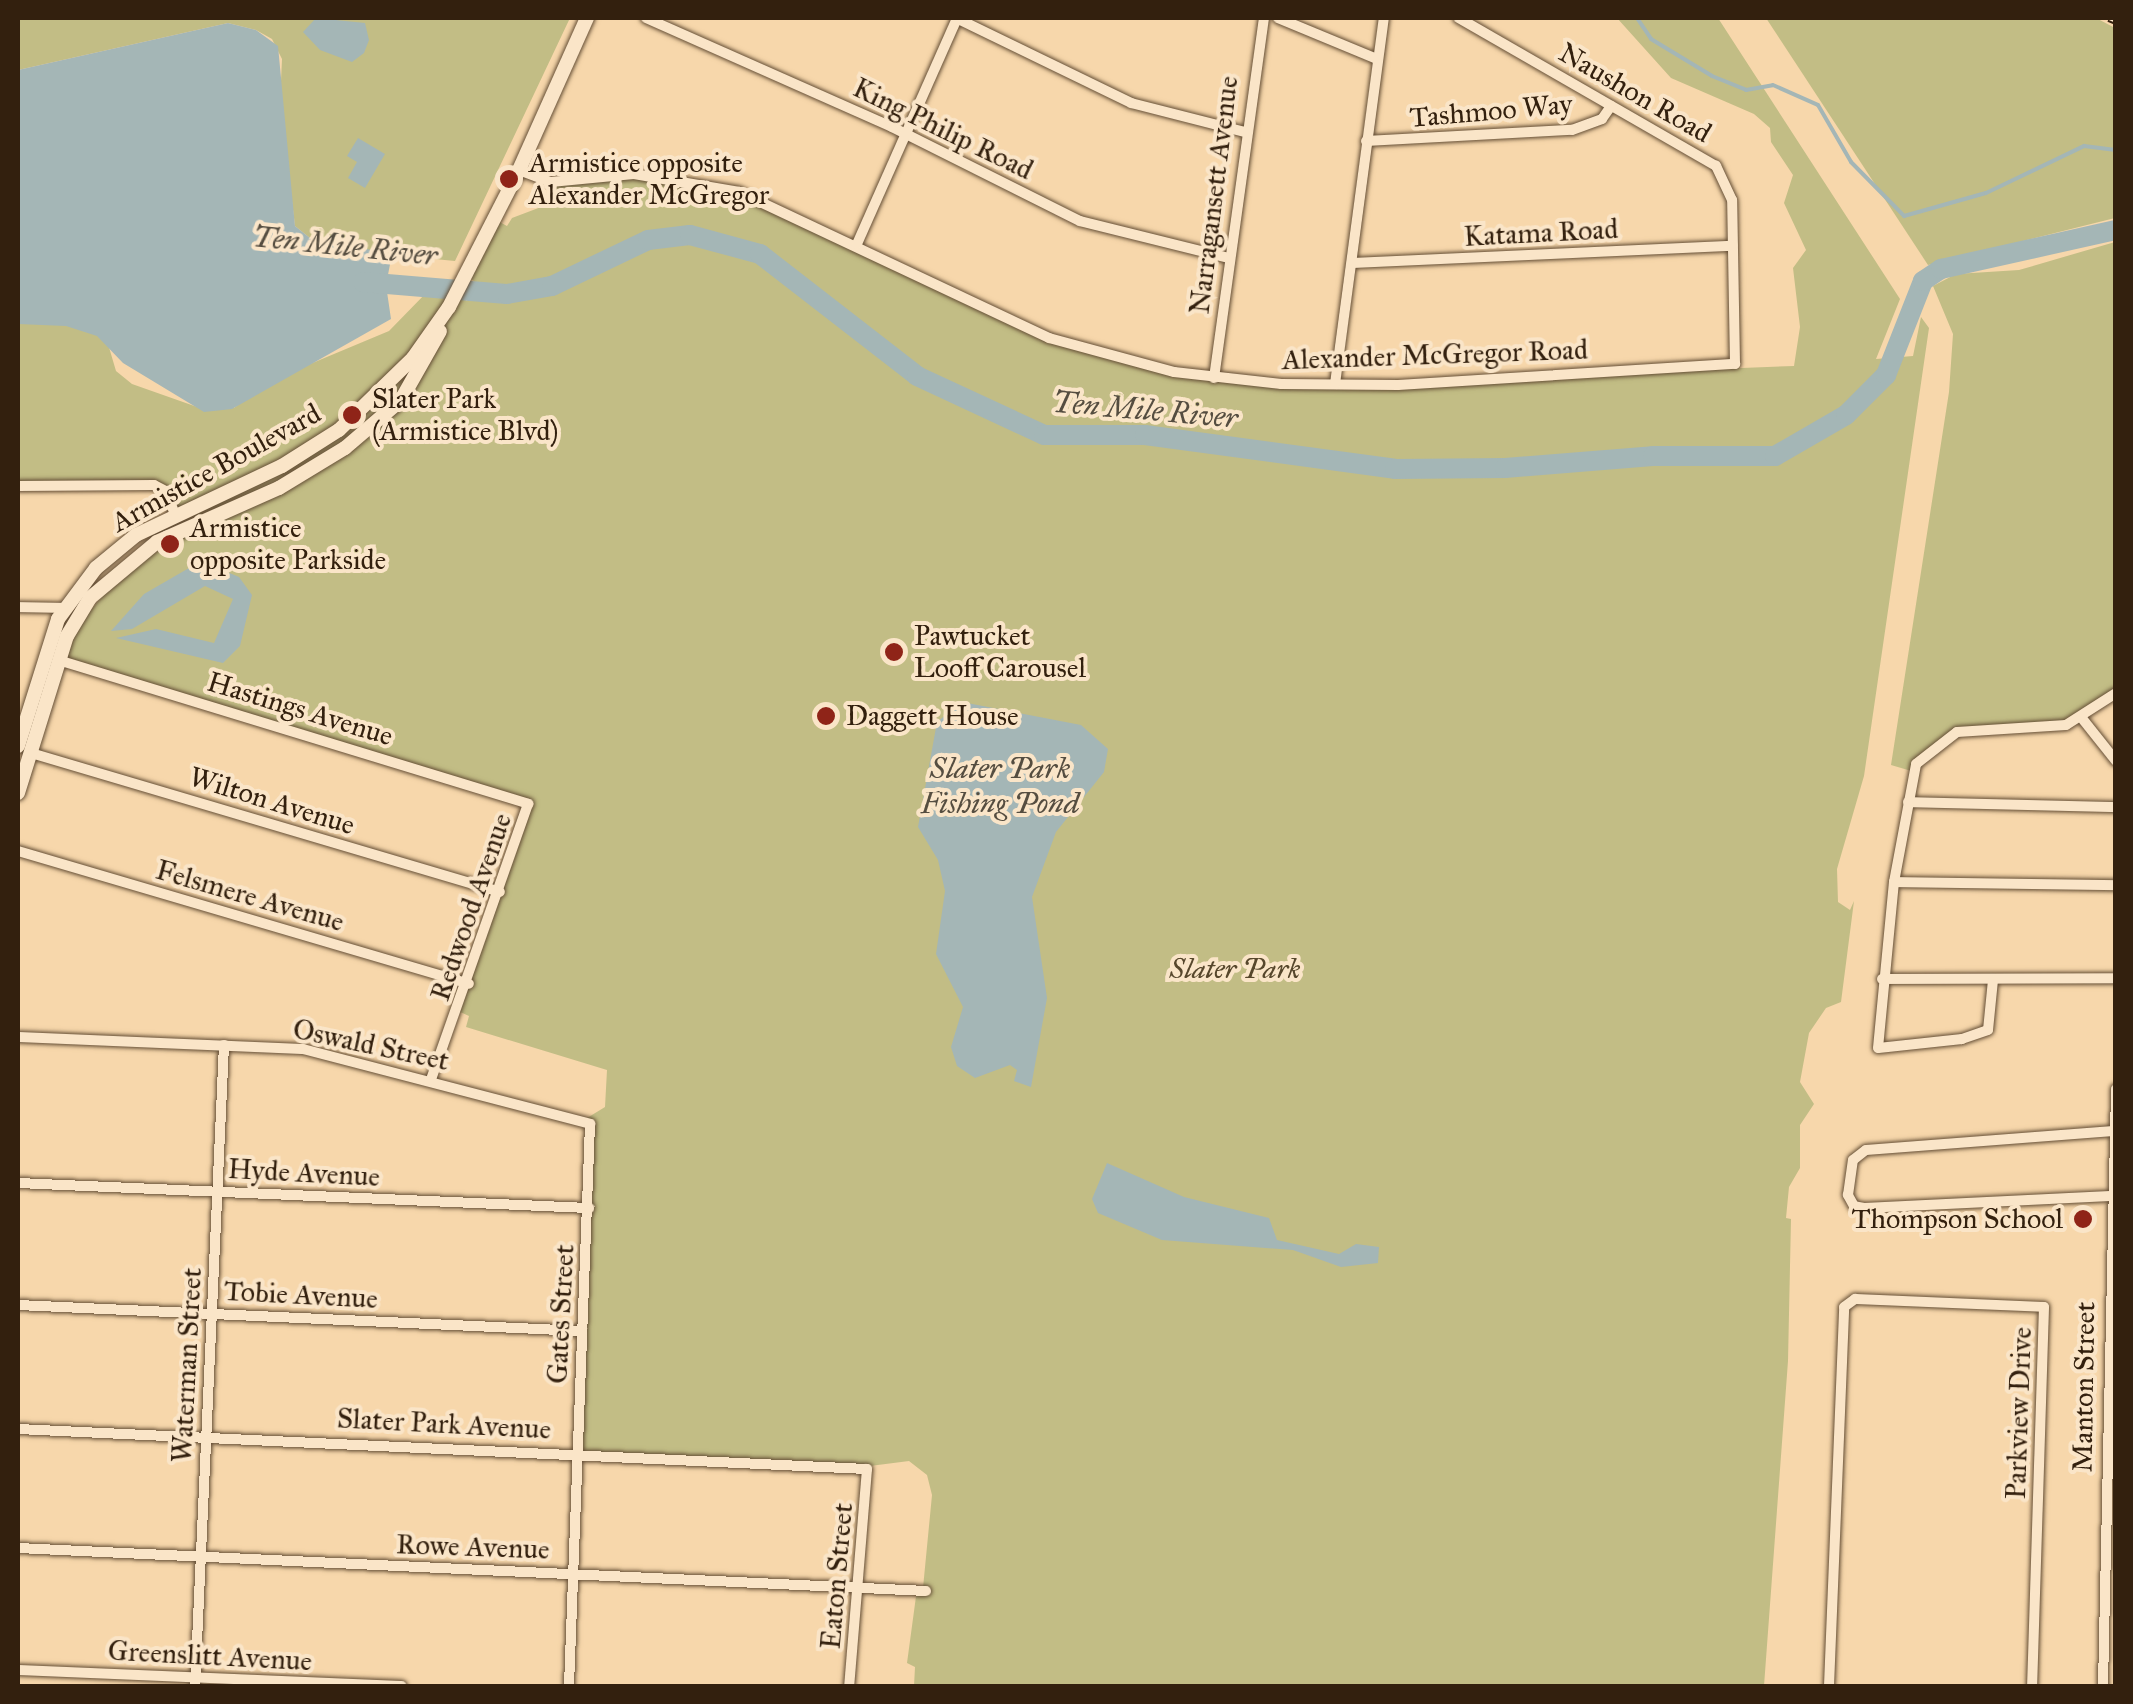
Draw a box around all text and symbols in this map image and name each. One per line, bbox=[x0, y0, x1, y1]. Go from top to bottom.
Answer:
street label: Naushon Road bbox=[1553, 36, 1717, 150]
street label: King Philip Road bbox=[848, 71, 1038, 187]
street label: Narragansett Avenue bbox=[1183, 74, 1245, 316]
street label: Tashmoo Way bbox=[1408, 87, 1574, 135]
place label: Armistice opposite Alexander McGregor bbox=[529, 146, 769, 212]
marker: Armistice opposite Alexander McGregor bbox=[498, 168, 520, 190]
street label: Katama Road bbox=[1463, 212, 1619, 254]
water label: Ten Mile River bbox=[251, 218, 439, 274]
street label: Alexander McGregor Road bbox=[1282, 333, 1588, 377]
place label: Slater Park (Armistice Blvd) bbox=[372, 382, 558, 448]
water label: Ten Mile River bbox=[1051, 384, 1239, 436]
street label: Armistice Boulevard bbox=[105, 397, 327, 539]
marker: Slater Park (Armistice Blvd) bbox=[341, 404, 363, 426]
place label: Armistice opposite Parkside bbox=[190, 511, 386, 577]
marker: Armistice opposite Parkside bbox=[159, 533, 181, 555]
place label: Pawtucket Looff Carousel bbox=[914, 619, 1086, 685]
marker: Pawtucket Looff Carousel bbox=[883, 641, 905, 663]
street label: Hastings Avenue bbox=[203, 665, 397, 753]
place label: Daggett House bbox=[846, 699, 1019, 733]
marker: Daggett House bbox=[815, 705, 837, 727]
water label: Slater Park Fishing Pond bbox=[921, 750, 1079, 820]
street label: Wilton Avenue bbox=[185, 760, 359, 842]
street label: Redwood Avenue bbox=[423, 809, 519, 1005]
street label: Felsmere Avenue bbox=[152, 853, 348, 939]
park label: Slater Park bbox=[1169, 952, 1301, 986]
street label: Oswald Street bbox=[290, 1012, 452, 1078]
street label: Hyde Avenue bbox=[227, 1152, 381, 1194]
place label: Thompson School bbox=[1851, 1202, 2063, 1236]
marker: Thompson School bbox=[2072, 1208, 2094, 1230]
street label: Gates Street bbox=[541, 1243, 581, 1385]
street label: Waterman Street bbox=[165, 1267, 209, 1463]
street label: Tobie Avenue bbox=[223, 1274, 379, 1316]
street label: Manton Street bbox=[2066, 1301, 2102, 1473]
street label: Parkview Drive bbox=[1999, 1326, 2039, 1500]
street label: Slater Park Avenue bbox=[336, 1402, 552, 1446]
street label: Eaton Street bbox=[814, 1501, 860, 1651]
street label: Rowe Avenue bbox=[396, 1528, 550, 1566]
street label: Greenslitt Avenue bbox=[107, 1634, 313, 1678]

